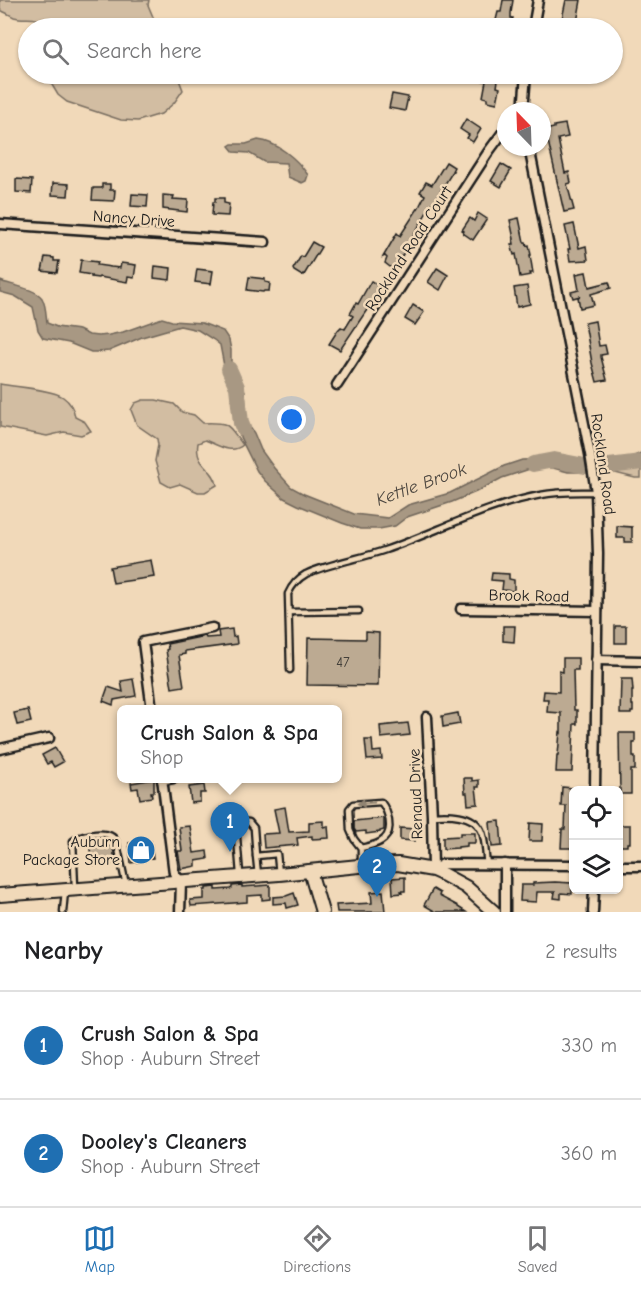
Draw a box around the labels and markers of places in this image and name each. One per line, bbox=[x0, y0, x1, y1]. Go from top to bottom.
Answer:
pin: 1 bbox=[210, 802, 250, 852]
place label: Auburn Package Store bbox=[23, 833, 120, 869]
shop icon: Auburn Package Store bbox=[125, 834, 157, 866]
pin: 2 bbox=[358, 848, 397, 897]

